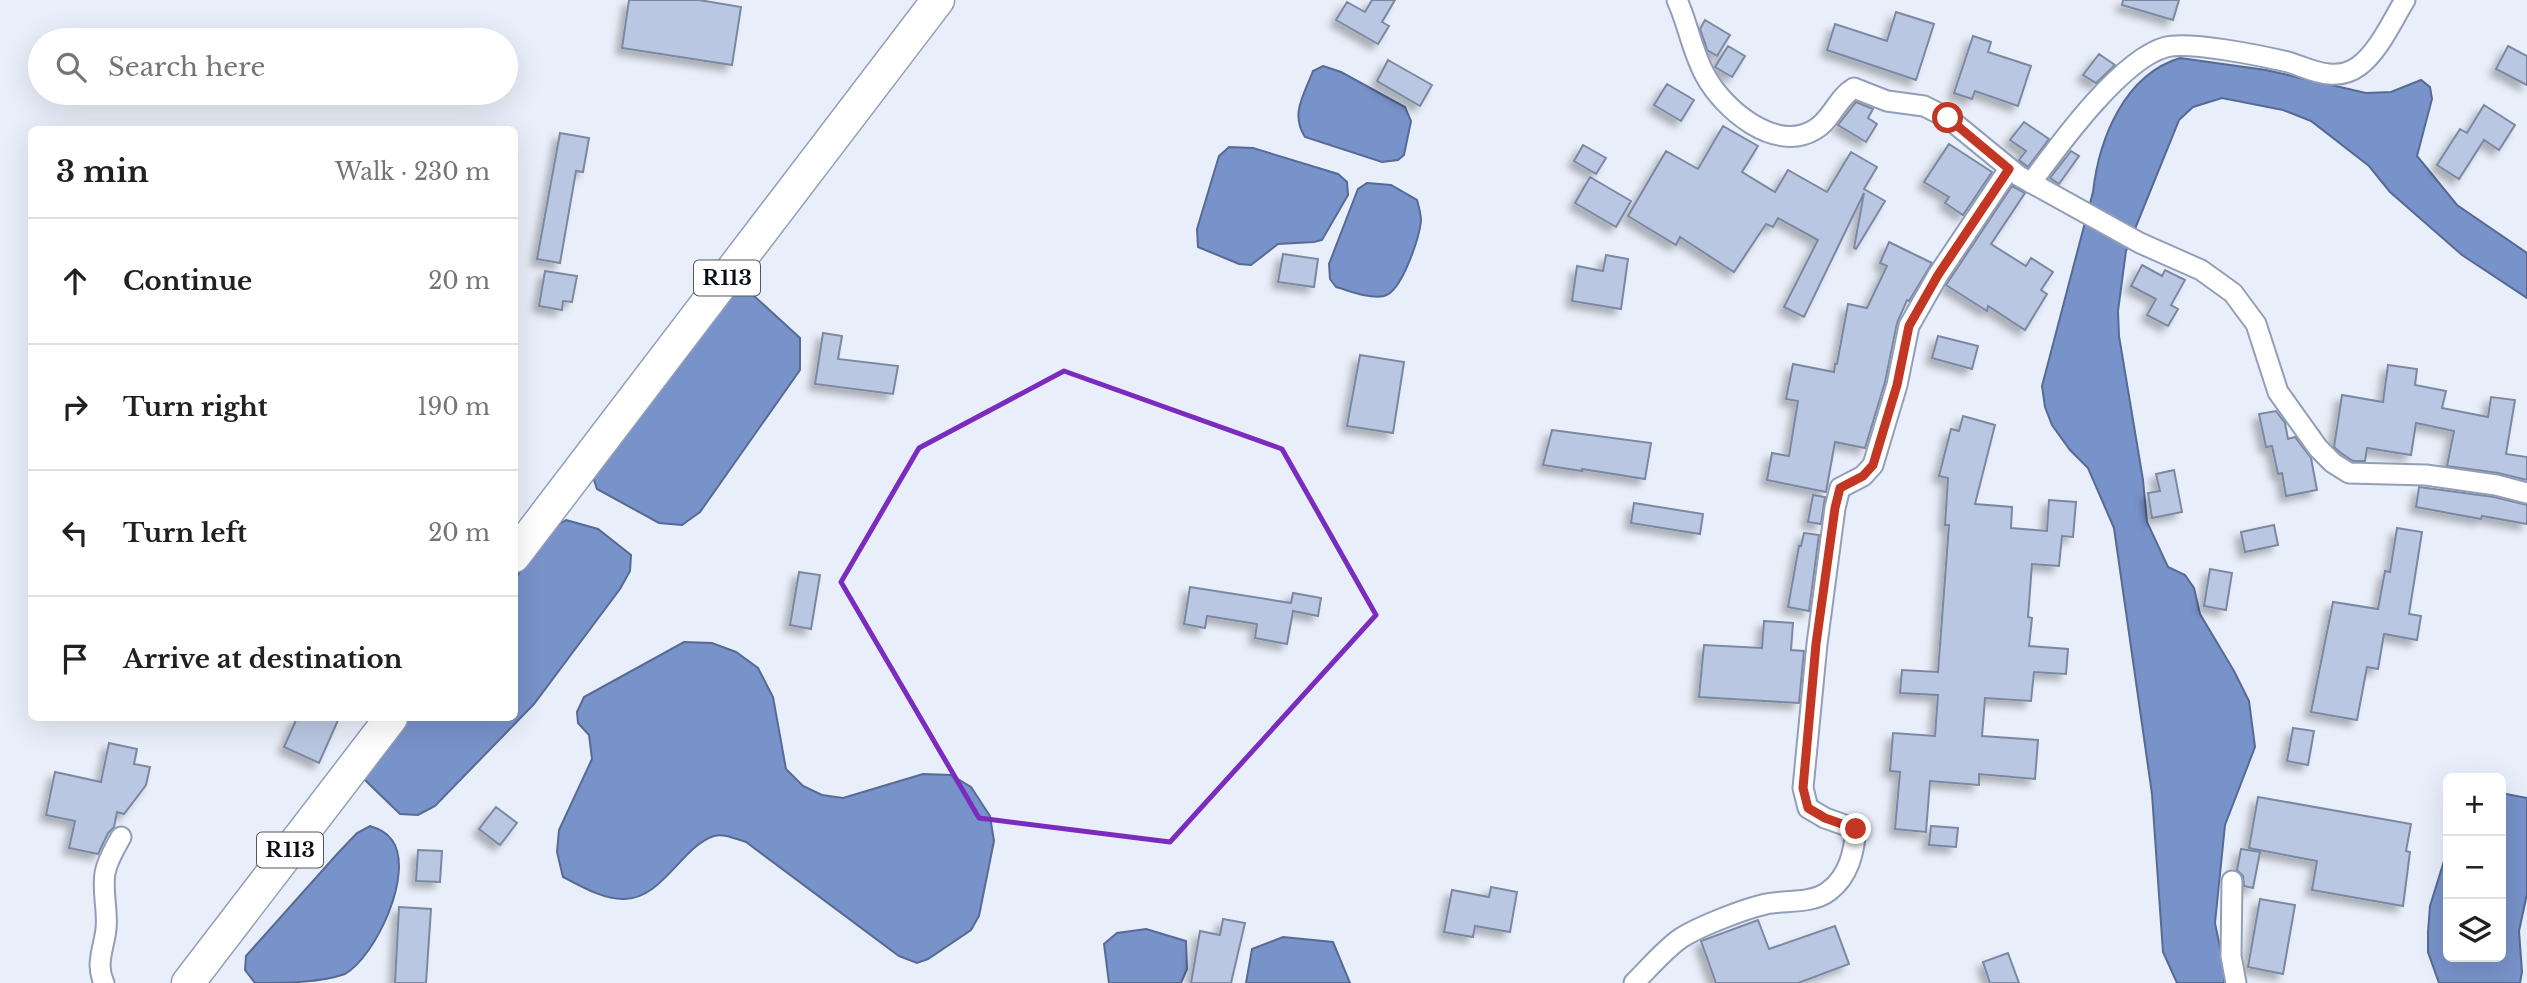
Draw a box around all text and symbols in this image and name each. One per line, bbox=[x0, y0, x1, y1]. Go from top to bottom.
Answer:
search box bbox=[28, 28, 518, 105]
icon: search bbox=[52, 48, 90, 86]
text: Search here bbox=[108, 51, 265, 83]
route start bbox=[1932, 102, 1963, 133]
text: 3 min bbox=[56, 153, 149, 190]
text: Walk · 230 m bbox=[335, 158, 490, 186]
road number: R113 bbox=[694, 260, 760, 296]
icon: ahead bbox=[56, 262, 94, 300]
text: Continue bbox=[123, 265, 252, 297]
text: 20 m bbox=[428, 267, 490, 295]
icon: right bbox=[56, 388, 94, 426]
text: Turn right bbox=[123, 391, 268, 423]
text: 190 m bbox=[417, 393, 490, 421]
icon: left bbox=[56, 514, 94, 552]
text: Turn left bbox=[123, 517, 247, 549]
text: 20 m bbox=[428, 519, 490, 547]
icon: arrive bbox=[56, 640, 94, 678]
text: Arrive at destination bbox=[123, 643, 403, 675]
map controls bbox=[2443, 773, 2506, 962]
button: + bbox=[2443, 773, 2506, 836]
route end bbox=[1840, 813, 1871, 844]
road number: R113 bbox=[257, 832, 323, 868]
button: − bbox=[2443, 836, 2506, 899]
button: layers bbox=[2443, 899, 2506, 962]

